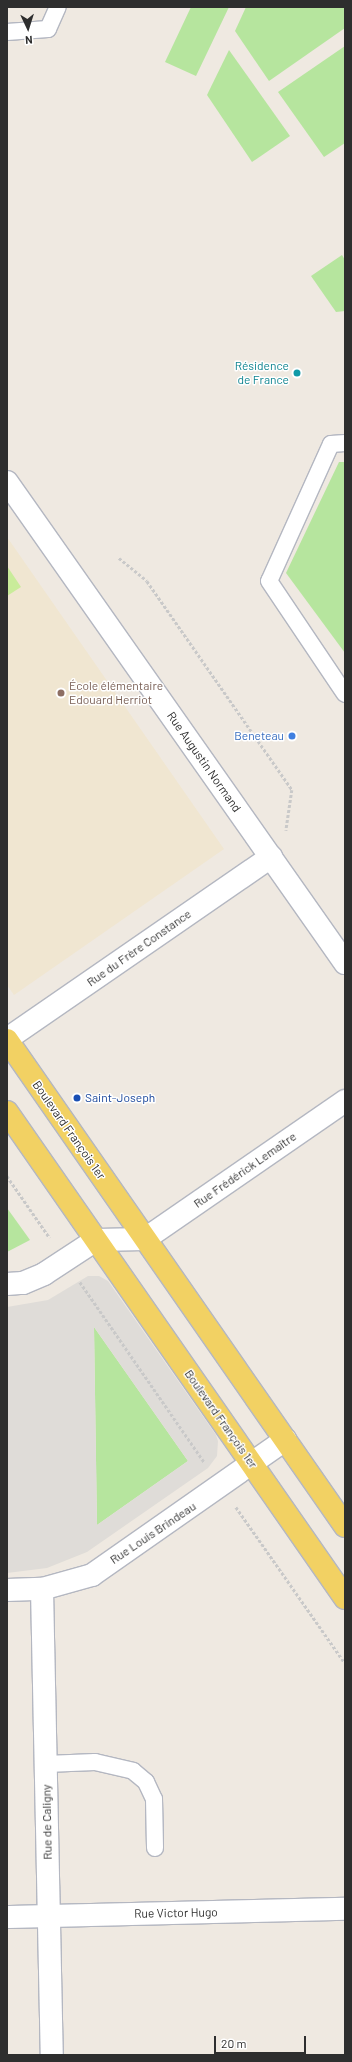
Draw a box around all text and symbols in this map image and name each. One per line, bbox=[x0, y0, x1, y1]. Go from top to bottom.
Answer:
north arrow bbox=[8, 8, 48, 48]
text: N bbox=[25, 34, 33, 47]
place label: Résidence de France bbox=[235, 359, 289, 387]
marker: Résidence de France bbox=[292, 368, 302, 378]
place label: École élémentaire Edouard Herriot bbox=[69, 679, 163, 707]
marker: École élémentaire Edouard Herriot bbox=[56, 688, 66, 698]
street label: Rue Augustin Normand bbox=[164, 709, 244, 815]
place label: Beneteau bbox=[234, 729, 284, 743]
marker: Beneteau bbox=[287, 731, 297, 741]
street label: Rue du Frère Constance bbox=[84, 907, 194, 989]
street label: Boulevard François 1er bbox=[30, 1078, 108, 1182]
place label: Saint-Joseph bbox=[85, 1091, 155, 1105]
marker: Saint-Joseph bbox=[72, 1093, 82, 1103]
street label: Rue Frédérick Lemaître bbox=[191, 1129, 299, 1211]
street label: Boulevard François 1er bbox=[182, 1367, 260, 1471]
street label: Rue Louis Brindeau bbox=[107, 1499, 199, 1567]
street label: Rue de Caligny bbox=[39, 1784, 55, 1860]
street label: Rue Victor Hugo bbox=[134, 1905, 218, 1921]
scale bar bbox=[216, 2028, 308, 2054]
text: 20 m bbox=[221, 2036, 247, 2050]

